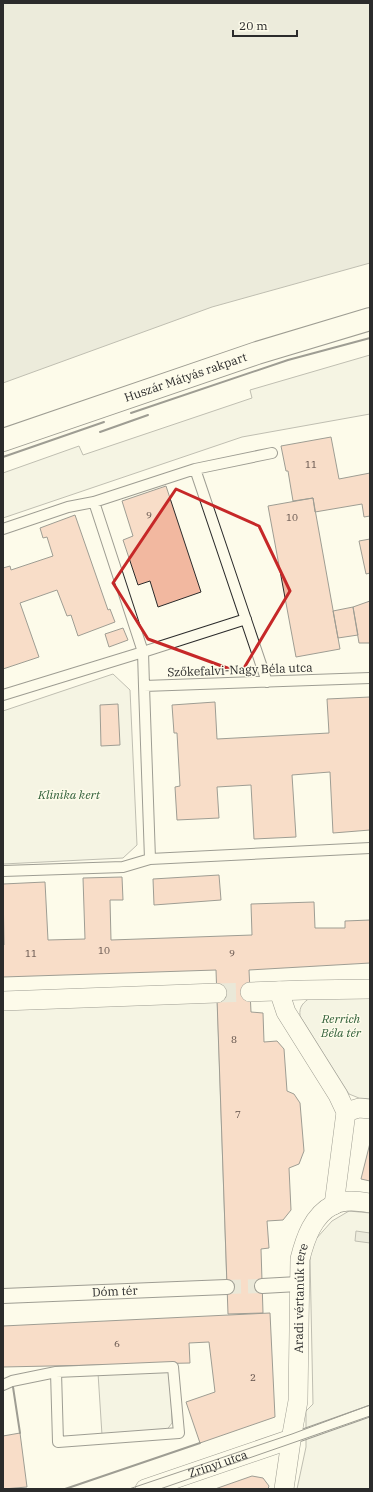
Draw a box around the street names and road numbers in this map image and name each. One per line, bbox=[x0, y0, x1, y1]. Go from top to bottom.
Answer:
street label: Huszár Mátyás rakpart bbox=[122, 349, 249, 405]
street label: Szőkefalvi-Nagy Béla utca bbox=[167, 659, 313, 680]
street label: Aradi vértanúk tere bbox=[291, 1241, 311, 1353]
street label: Dóm tér bbox=[92, 1283, 139, 1299]
street label: Zrínyi utca bbox=[186, 1446, 250, 1481]

